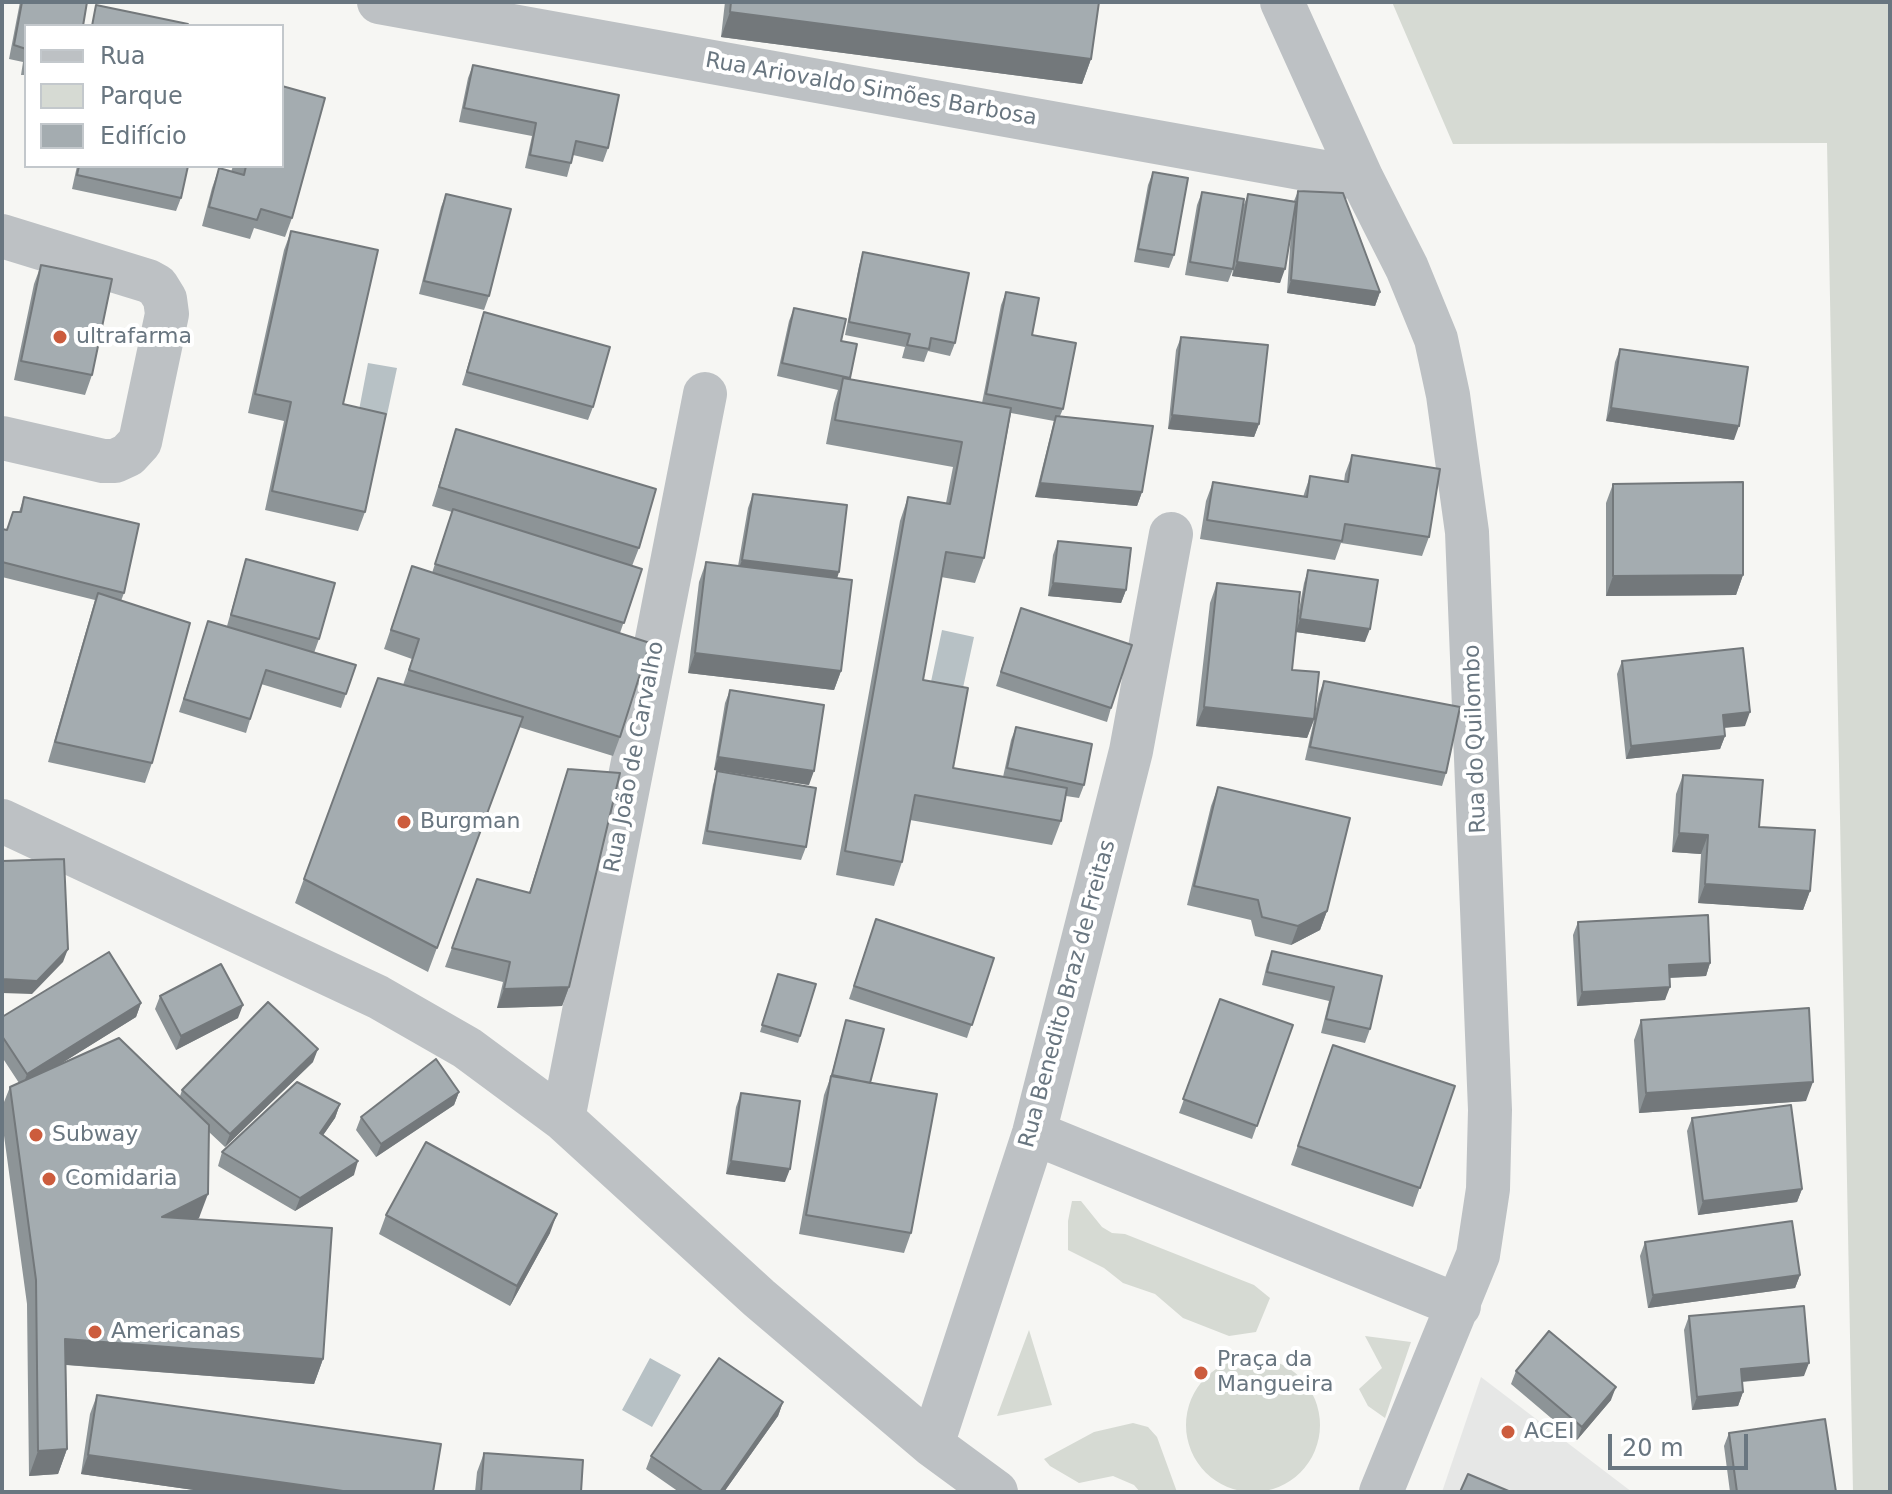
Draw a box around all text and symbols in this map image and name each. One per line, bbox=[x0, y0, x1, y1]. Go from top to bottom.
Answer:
legend bbox=[24, 24, 284, 168]
text: Rua bbox=[100, 42, 146, 70]
street label: Rua Ariovaldo Simões Barbosa bbox=[703, 48, 1039, 132]
text: Parque bbox=[100, 82, 183, 110]
text: Edifício bbox=[100, 122, 187, 150]
place label: ultrafarma bbox=[76, 324, 192, 350]
marker: ultrafarma bbox=[51, 328, 69, 346]
street label: Rua João de Carvalho bbox=[600, 639, 670, 875]
street label: Rua do Quilombo bbox=[1460, 644, 1492, 834]
place label: Burgman bbox=[420, 809, 521, 835]
marker: Burgman bbox=[395, 813, 413, 831]
street label: Rua Benedito Braz de Freitas bbox=[1014, 837, 1122, 1151]
place label: Subway bbox=[52, 1122, 138, 1148]
marker: Subway bbox=[27, 1126, 45, 1144]
place label: Comidaria bbox=[65, 1166, 177, 1192]
marker: Comidaria bbox=[40, 1170, 58, 1188]
place label: Americanas bbox=[111, 1319, 241, 1345]
marker: Americanas bbox=[86, 1323, 104, 1341]
place label: Praça da Mangueira bbox=[1217, 1347, 1333, 1398]
marker: Praça da Mangueira bbox=[1192, 1364, 1210, 1382]
scale bar bbox=[1612, 1418, 1752, 1468]
place label: ACEI bbox=[1524, 1419, 1574, 1445]
marker: ACEI bbox=[1499, 1423, 1517, 1441]
text: 20 m bbox=[1622, 1434, 1684, 1462]

